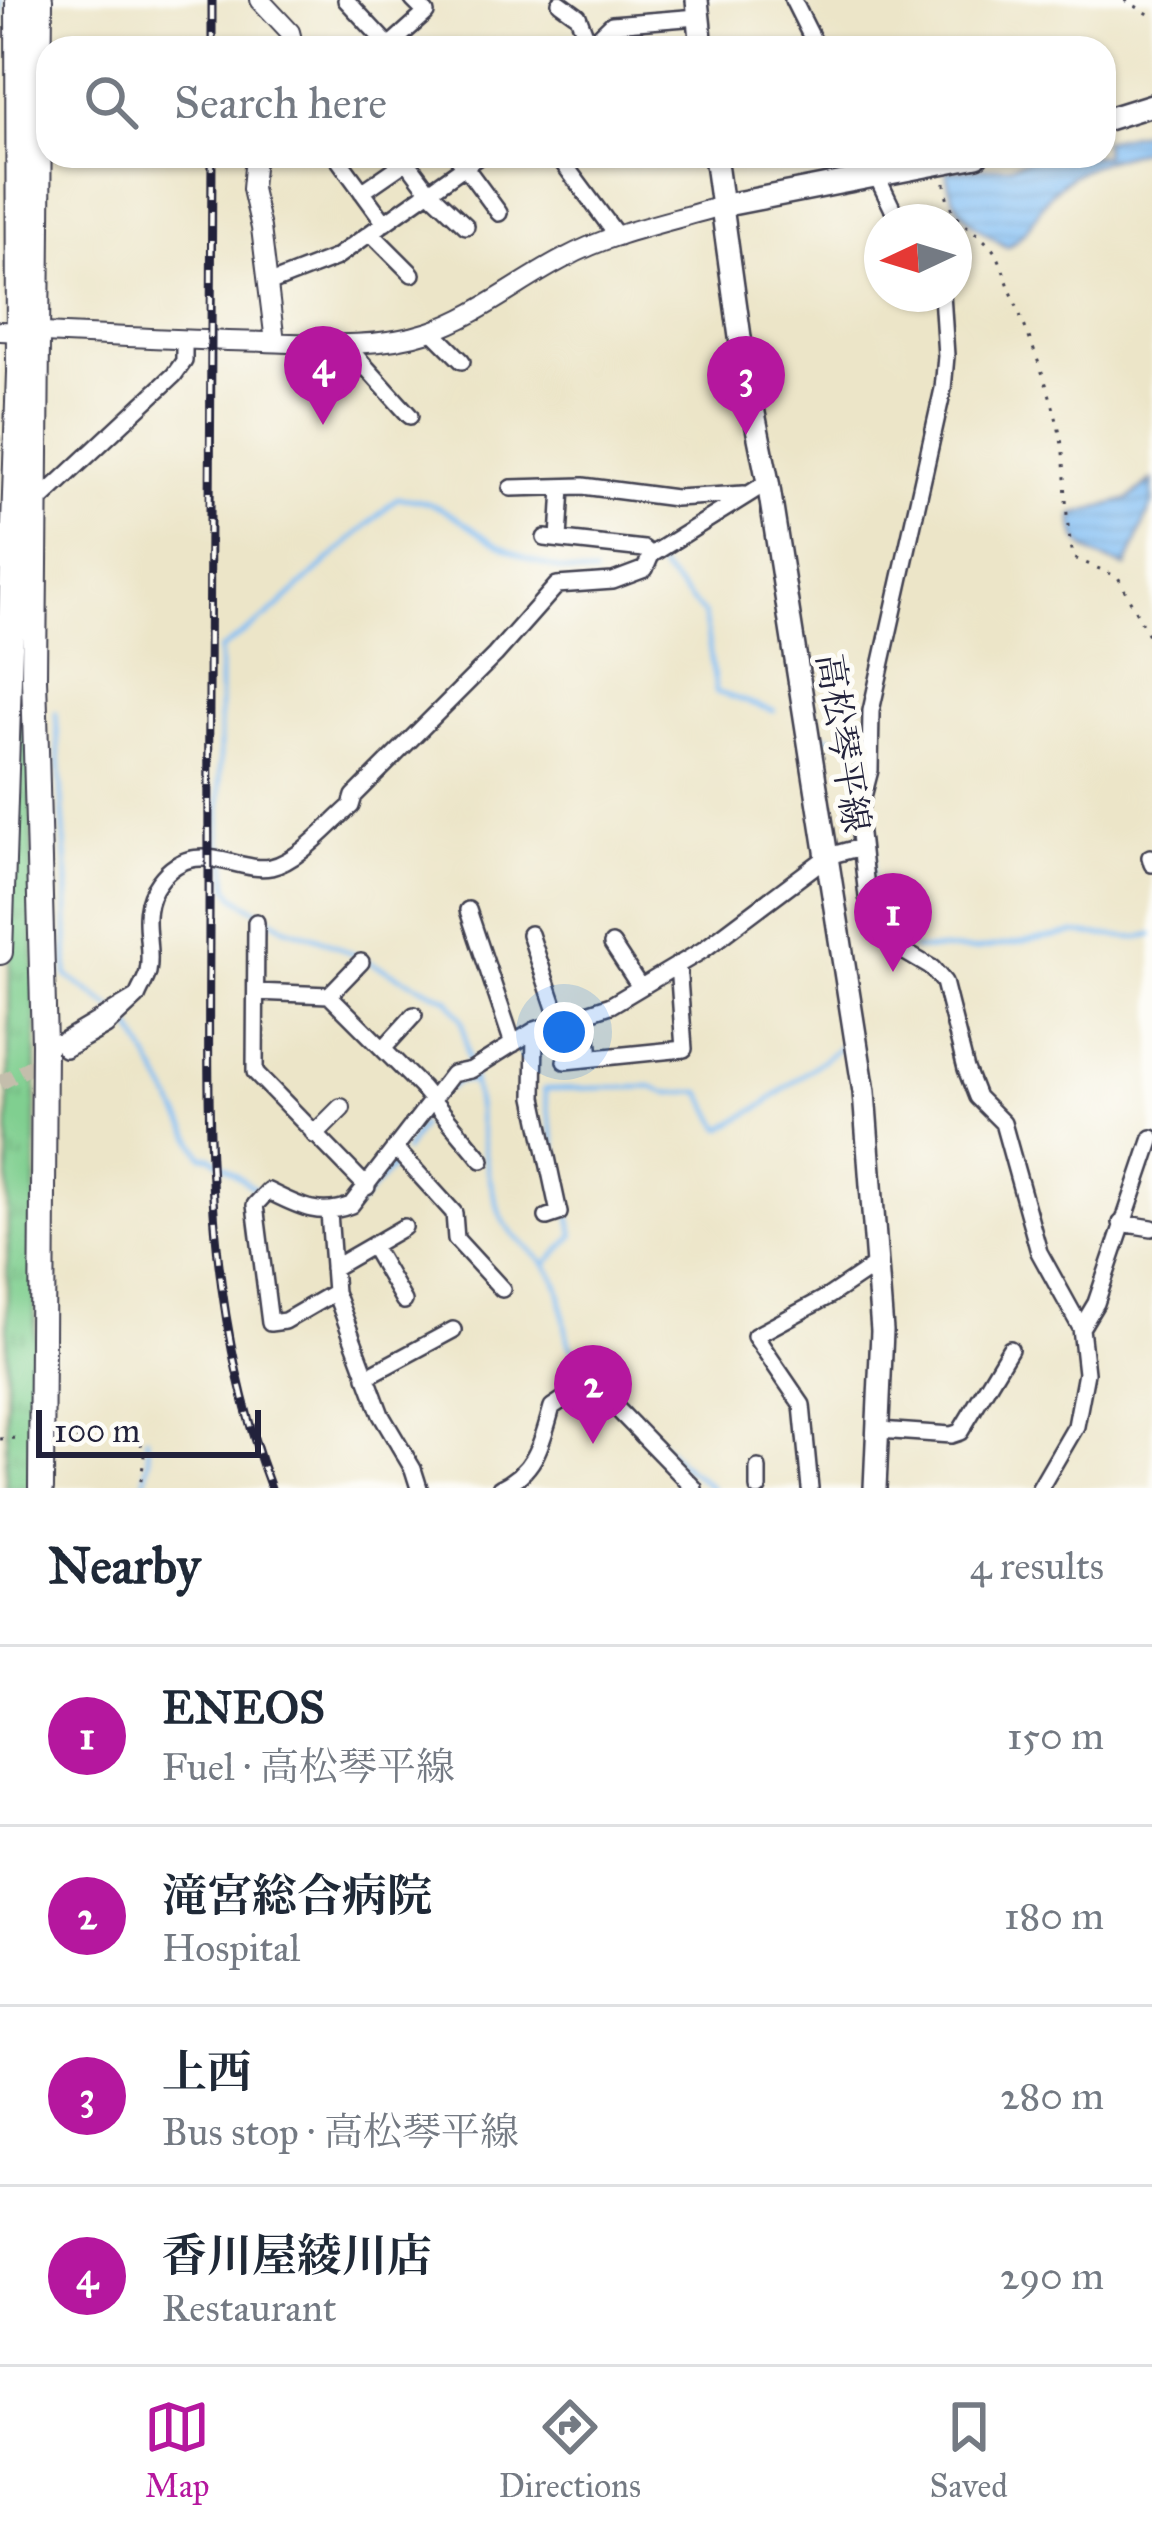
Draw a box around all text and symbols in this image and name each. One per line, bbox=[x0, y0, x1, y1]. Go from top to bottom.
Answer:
search box bbox=[36, 36, 1116, 168]
icon: search bbox=[78, 69, 144, 135]
text: Search here bbox=[174, 75, 387, 130]
north arrow bbox=[864, 204, 972, 312]
pin: 4 bbox=[284, 326, 362, 425]
pin: 3 bbox=[707, 336, 785, 435]
street label: 高松琴平線 bbox=[807, 651, 879, 835]
pin: 1 bbox=[854, 873, 932, 972]
your location bbox=[534, 1002, 594, 1062]
pin: 2 bbox=[554, 1345, 632, 1444]
scale bar bbox=[36, 1404, 261, 1457]
text: 100 m bbox=[54, 1411, 140, 1451]
text: Nearby bbox=[48, 1535, 200, 1597]
text: 4 results bbox=[970, 1542, 1104, 1590]
text: ENEOS bbox=[162, 1680, 325, 1735]
text: 1 bbox=[79, 1712, 95, 1760]
text: 150 m bbox=[1007, 1712, 1104, 1760]
text: Fuel · 高松琴平線 bbox=[162, 1743, 455, 1791]
text: 滝宮総合病院 bbox=[162, 1868, 432, 1923]
text: 2 bbox=[77, 1892, 97, 1940]
text: 180 m bbox=[1004, 1892, 1104, 1940]
text: Hospital bbox=[162, 1924, 300, 1972]
text: 上西 bbox=[162, 2044, 252, 2099]
text: 3 bbox=[79, 2072, 95, 2120]
text: 280 m bbox=[1000, 2072, 1104, 2120]
text: Bus stop · 高松琴平線 bbox=[162, 2108, 519, 2156]
text: 香川屋綾川店 bbox=[162, 2228, 432, 2283]
text: 4 bbox=[76, 2252, 98, 2300]
text: 290 m bbox=[1000, 2252, 1104, 2300]
text: Restaurant bbox=[162, 2284, 337, 2332]
tab: Map bbox=[144, 2394, 210, 2506]
tab: Directions bbox=[499, 2394, 641, 2506]
tab: Saved bbox=[929, 2394, 1008, 2506]

